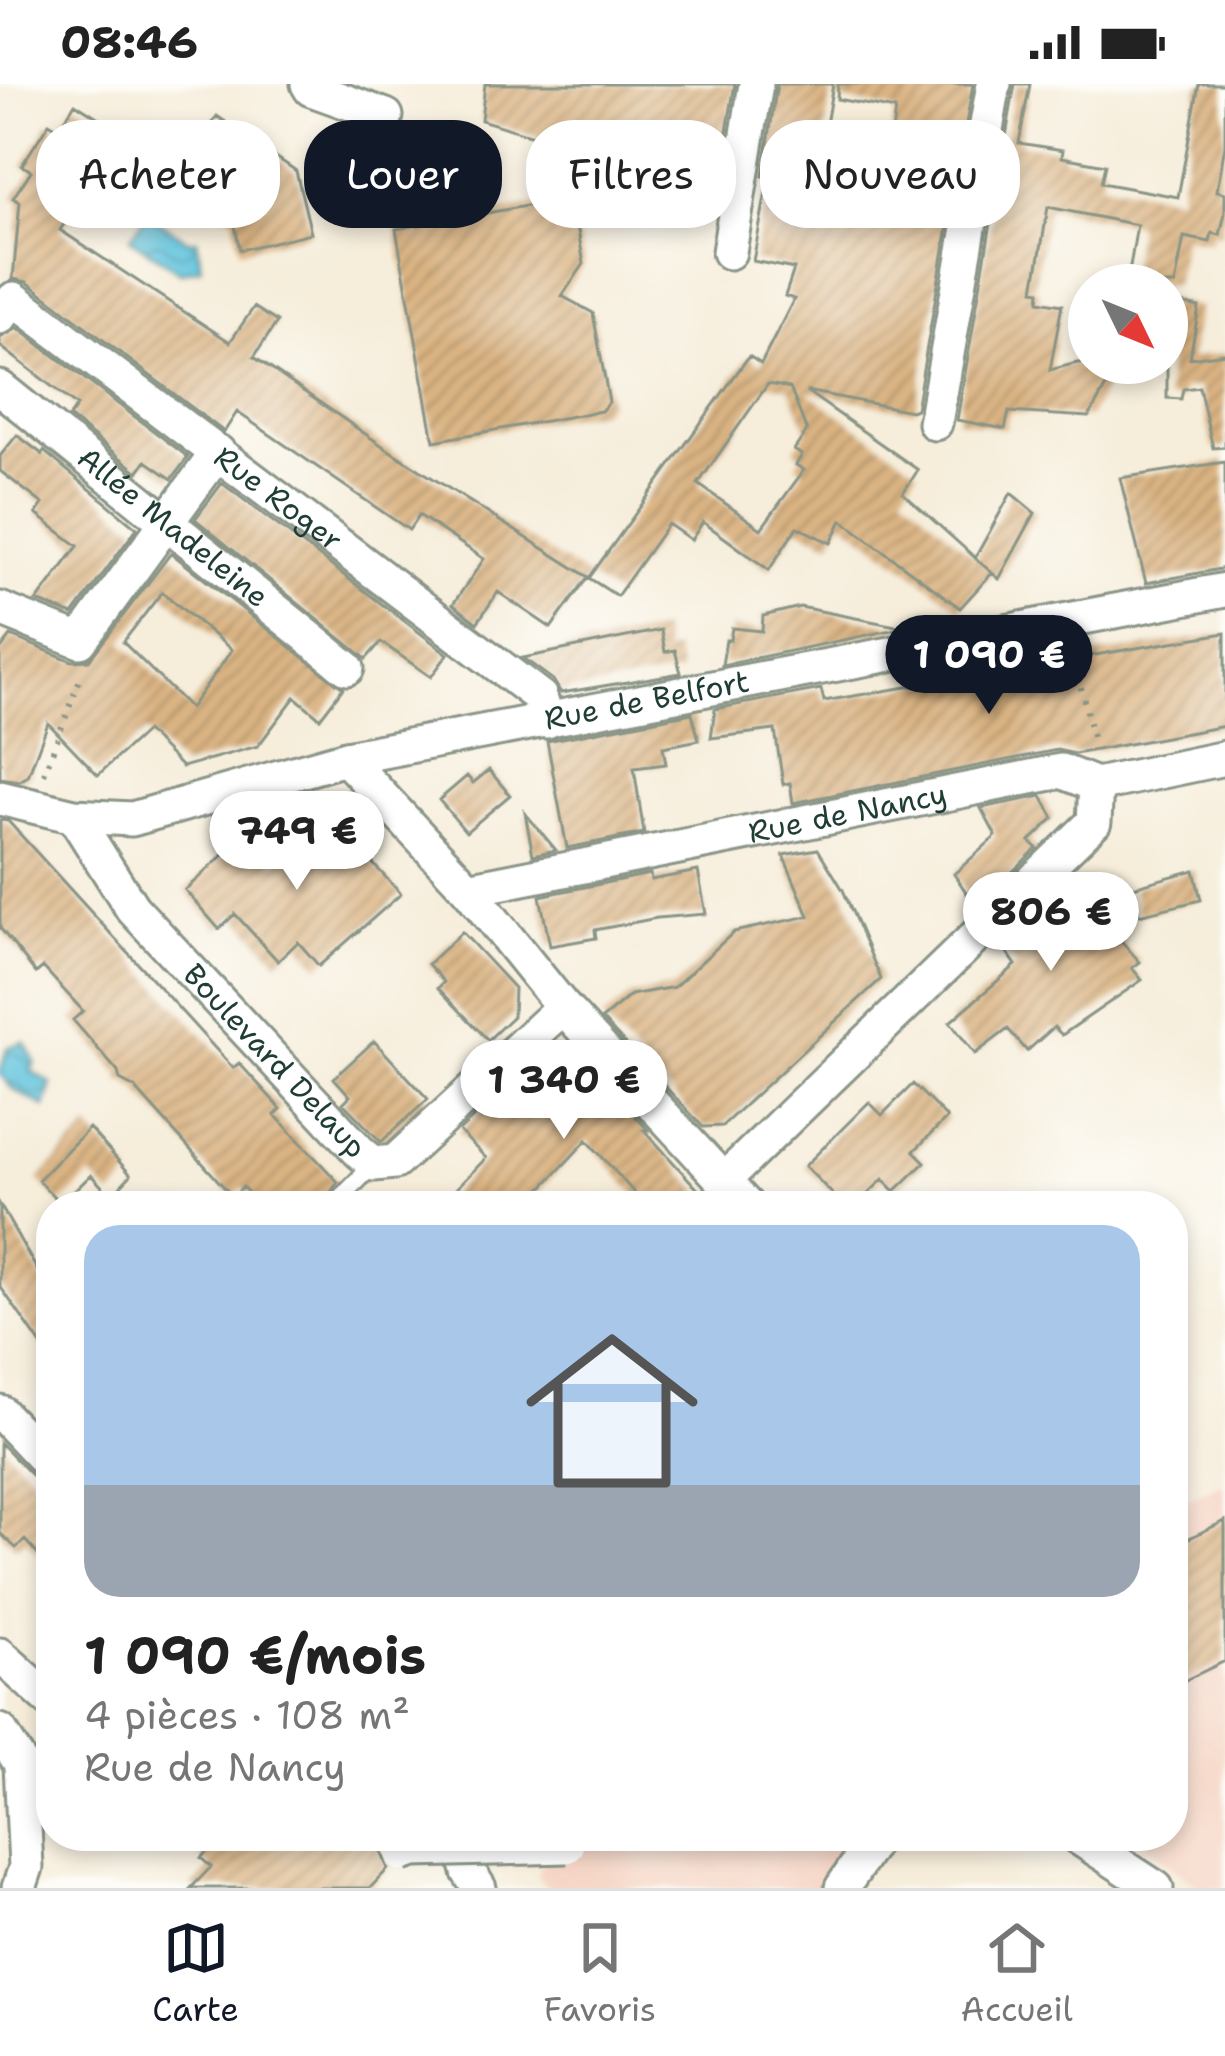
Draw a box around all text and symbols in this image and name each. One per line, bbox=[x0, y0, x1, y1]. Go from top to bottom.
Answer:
text: 08:46 bbox=[60, 12, 198, 72]
chip: Acheter bbox=[36, 120, 280, 228]
chip: Louer bbox=[304, 120, 502, 228]
chip: Filtres bbox=[526, 120, 736, 228]
chip: Nouveau bbox=[760, 120, 1020, 228]
north arrow bbox=[1068, 264, 1188, 384]
map controls bbox=[1068, 264, 1188, 384]
street label: Rue Roger bbox=[206, 436, 351, 560]
street label: Allée Madeleine bbox=[69, 437, 277, 617]
pin: 1 090 € bbox=[878, 615, 1100, 717]
text: 1 090 € bbox=[912, 628, 1066, 680]
street label: Rue de Belfort bbox=[541, 660, 752, 740]
street label: Rue de Nancy bbox=[745, 773, 950, 853]
pin: 749 € bbox=[213, 791, 381, 893]
text: 749 € bbox=[236, 804, 358, 856]
pin: 806 € bbox=[967, 872, 1135, 974]
text: 806 € bbox=[990, 885, 1112, 937]
street label: Boulevard Delaup bbox=[174, 954, 376, 1167]
pin: 1 340 € bbox=[453, 1040, 675, 1142]
text: 1 340 € bbox=[487, 1053, 641, 1105]
icon: home bbox=[504, 1303, 720, 1519]
text: 1 090 €/mois bbox=[84, 1621, 426, 1689]
text: 4 pièces · 108 m² bbox=[84, 1689, 410, 1741]
text: Rue de Nancy bbox=[84, 1741, 346, 1793]
tab: Carte bbox=[152, 1915, 239, 2032]
tab: Favoris bbox=[544, 1915, 656, 2032]
tab: Accueil bbox=[961, 1915, 1073, 2032]

